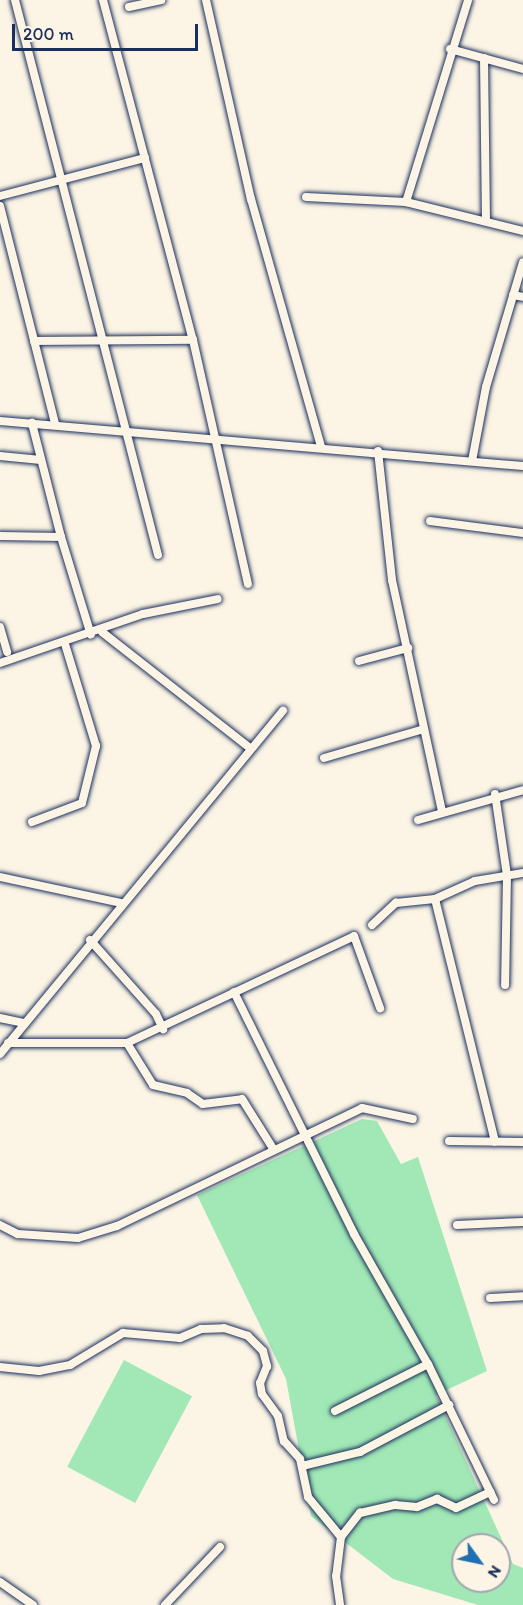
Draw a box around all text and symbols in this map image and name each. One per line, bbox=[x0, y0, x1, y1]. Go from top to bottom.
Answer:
scale bar bbox=[15, 12, 201, 50]
text: 200 m bbox=[23, 23, 74, 45]
north arrow bbox=[451, 1533, 511, 1593]
text: N bbox=[484, 1562, 506, 1582]

